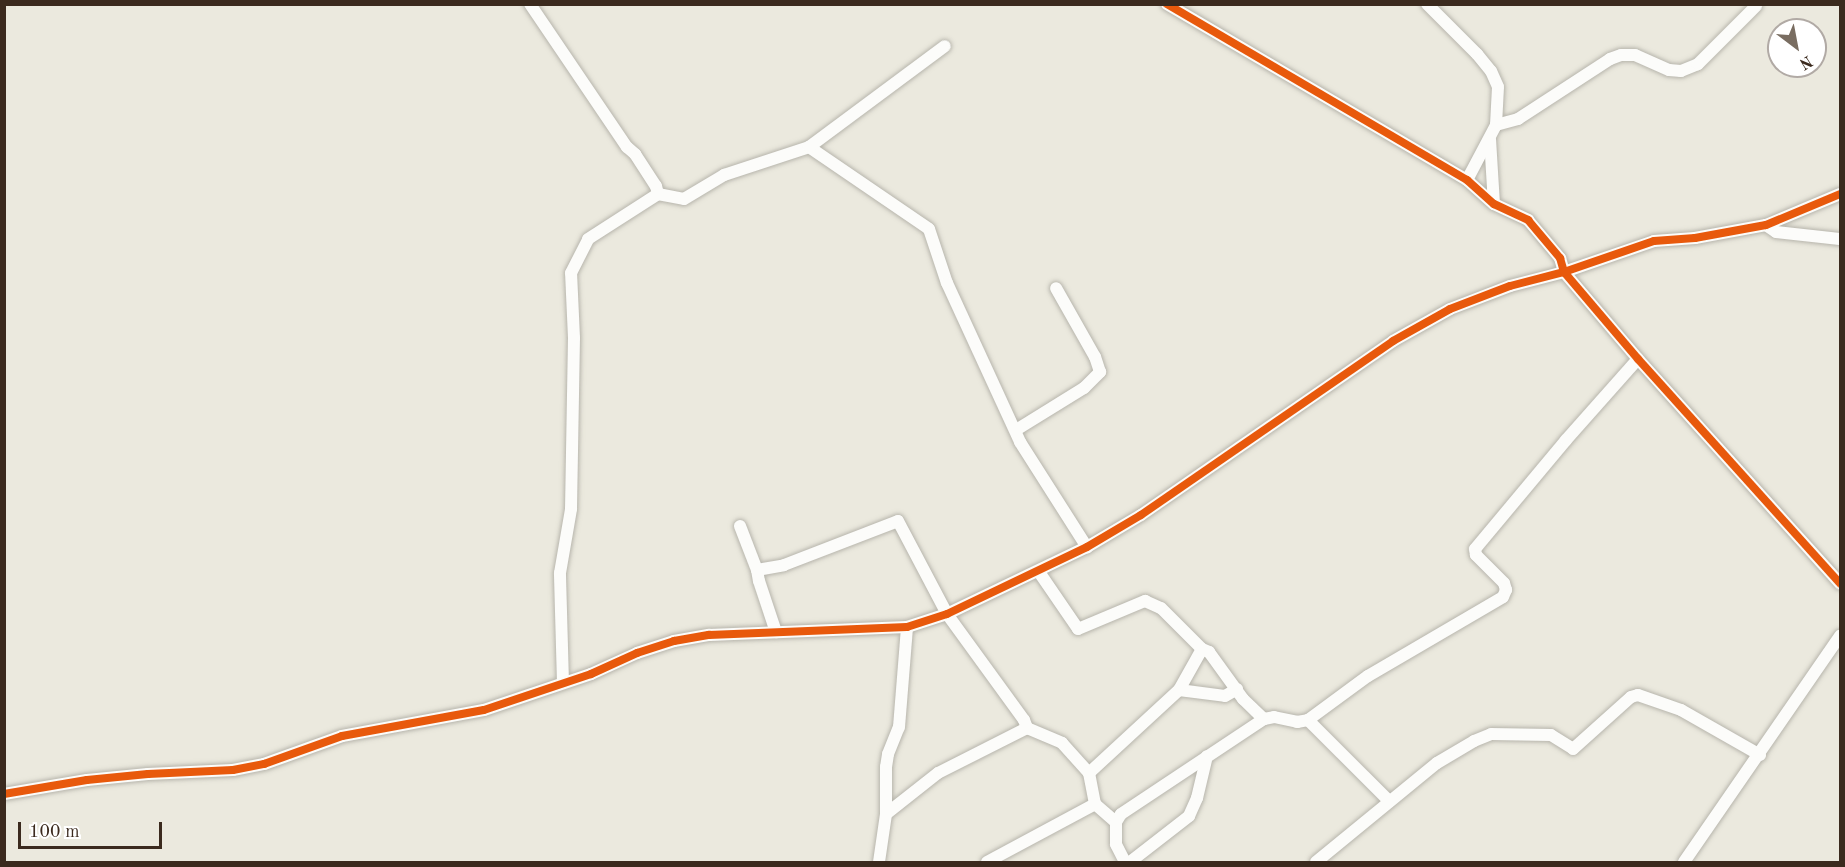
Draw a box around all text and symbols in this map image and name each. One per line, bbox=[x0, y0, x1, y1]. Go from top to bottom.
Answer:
north arrow bbox=[1767, 18, 1827, 78]
text: N bbox=[1796, 52, 1815, 72]
scale bar bbox=[21, 810, 165, 848]
text: 100 m bbox=[29, 823, 80, 841]

